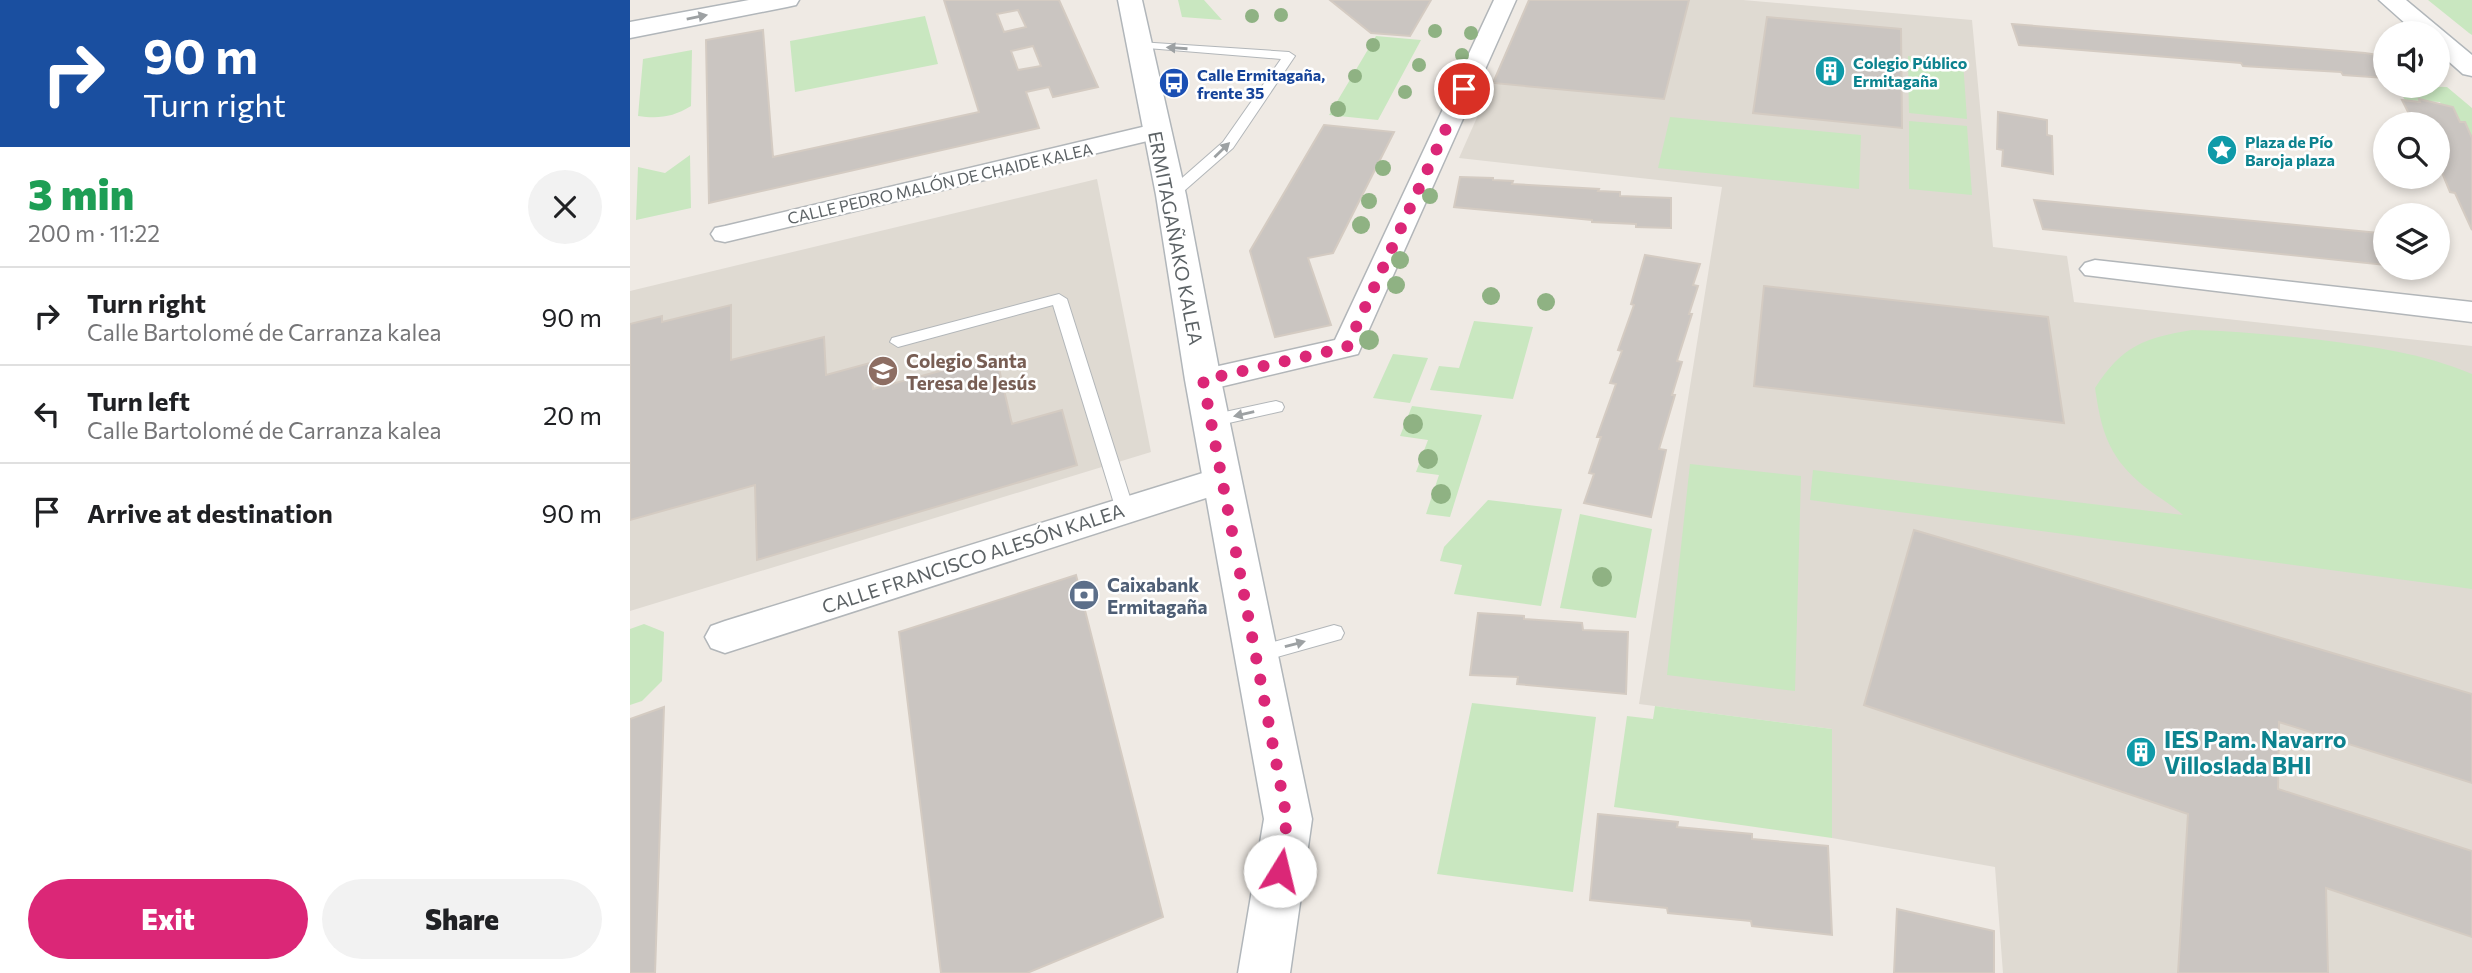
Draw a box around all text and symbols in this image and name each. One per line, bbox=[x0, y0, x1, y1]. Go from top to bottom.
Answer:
one-way arrow bbox=[686, 11, 708, 22]
map controls bbox=[2373, 21, 2450, 280]
button: sound bbox=[2373, 21, 2450, 98]
text: 90 m bbox=[143, 24, 258, 84]
icon: right bbox=[28, 28, 119, 119]
one-way arrow bbox=[1166, 42, 1188, 53]
place label: Colegio Público Ermitagaña bbox=[1853, 53, 1968, 90]
building icon: Colegio Público Ermitagaña bbox=[1813, 54, 1847, 88]
pin bbox=[1434, 59, 1494, 119]
place label: Calle Ermitagaña, frente 35 bbox=[1197, 65, 1325, 102]
bus stop icon: Calle Ermitagaña, frente 35 bbox=[1157, 66, 1191, 100]
icon: arrive bbox=[1445, 70, 1483, 108]
text: Turn right bbox=[143, 84, 286, 124]
button: search bbox=[2373, 112, 2450, 189]
street label: ERMITAGAÑAKO KALEA bbox=[1144, 129, 1208, 347]
place label: Plaza de Pío Baroja plaza bbox=[2245, 132, 2335, 169]
place icon: Plaza de Pío Baroja plaza bbox=[2205, 133, 2239, 167]
street label: CALLE PEDRO MALÓN DE CHAIDE KALEA bbox=[785, 139, 1095, 227]
one-way arrow bbox=[1213, 142, 1230, 158]
text: 3 min bbox=[28, 167, 134, 219]
button: close bbox=[528, 170, 602, 244]
button: layers bbox=[2373, 203, 2450, 280]
text: 200 m · 11:22 bbox=[28, 219, 160, 247]
text: Turn right bbox=[87, 287, 206, 318]
icon: right bbox=[28, 297, 66, 335]
text: 90 m bbox=[542, 301, 602, 332]
text: Calle Bartolomé de Carranza kalea bbox=[87, 318, 442, 346]
place label: Colegio Santa Teresa de Jesús bbox=[906, 349, 1036, 394]
school or university icon: Colegio Santa Teresa de Jesús bbox=[866, 354, 900, 388]
text: Turn left bbox=[87, 385, 190, 416]
icon: left bbox=[28, 395, 66, 433]
text: 20 m bbox=[543, 399, 602, 430]
one-way arrow bbox=[1232, 409, 1254, 420]
text: Calle Bartolomé de Carranza kalea bbox=[87, 416, 442, 444]
icon: arrive bbox=[28, 493, 66, 531]
text: Arrive at destination bbox=[87, 497, 333, 528]
text: 90 m bbox=[542, 497, 602, 528]
street label: CALLE FRANCISCO ALESÓN KALEA bbox=[819, 497, 1127, 618]
place label: Caixabank Ermitagaña bbox=[1107, 573, 1207, 618]
bank icon: Caixabank Ermitagaña bbox=[1067, 578, 1101, 612]
one-way arrow bbox=[1284, 638, 1306, 649]
place label: IES Pam. Navarro Villoslada BHI bbox=[2164, 725, 2347, 779]
building icon: IES Pam. Navarro Villoslada BHI bbox=[2124, 735, 2158, 769]
position arrow bbox=[1243, 834, 1317, 908]
button: Exit bbox=[28, 879, 308, 959]
button: Share bbox=[322, 879, 602, 959]

